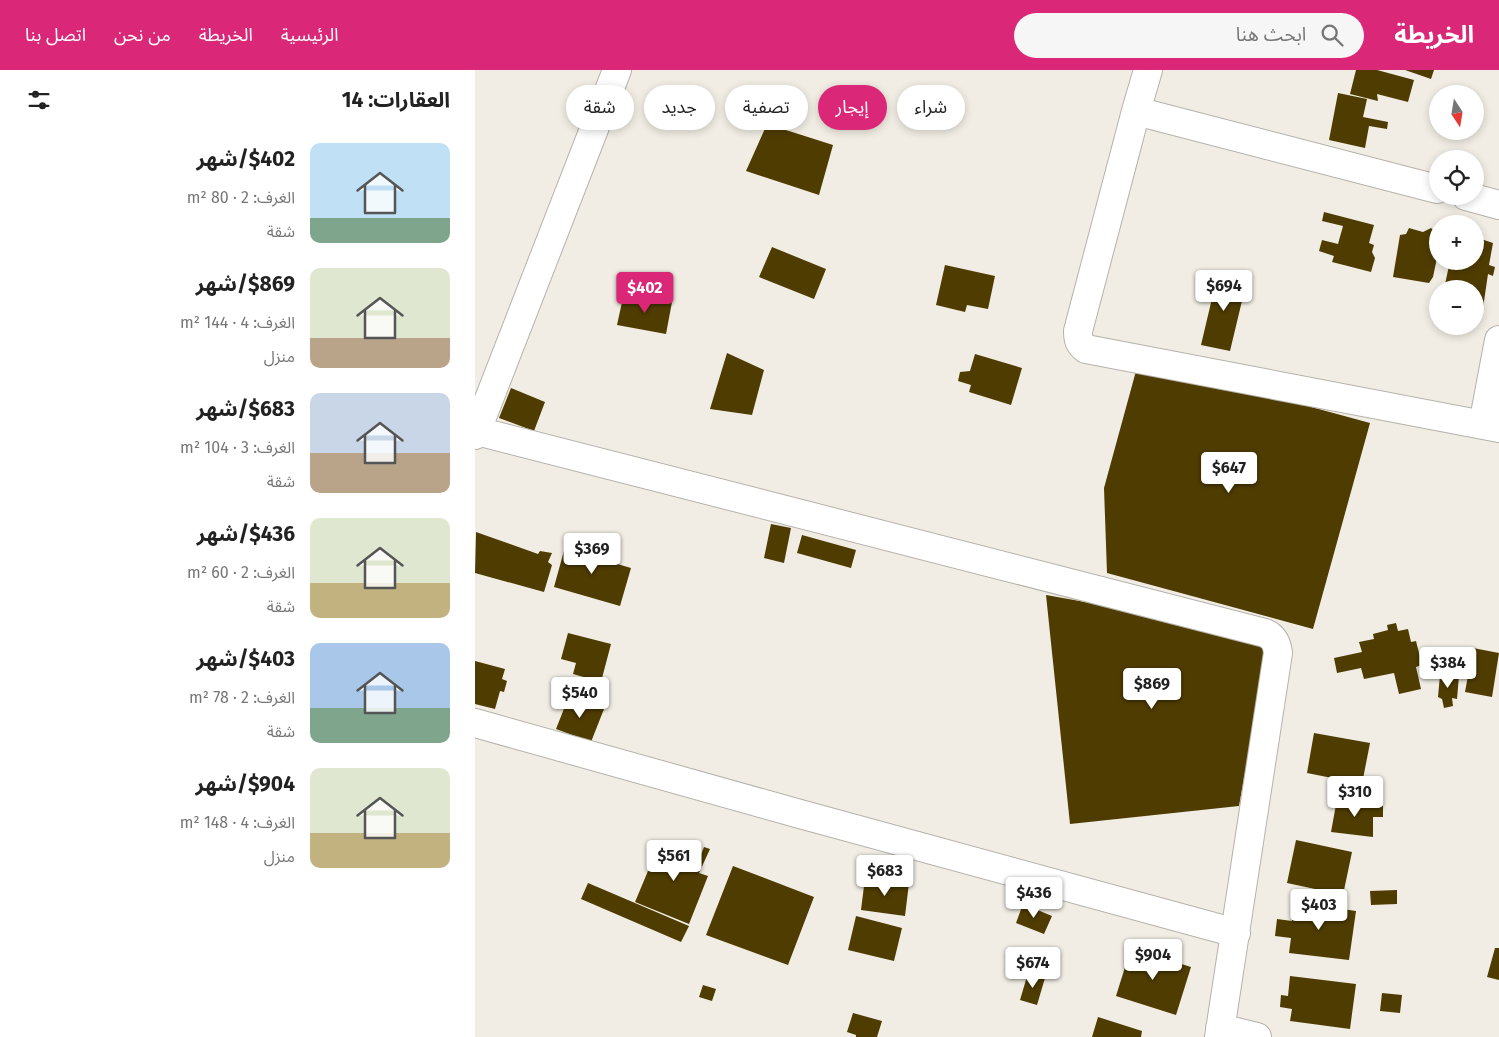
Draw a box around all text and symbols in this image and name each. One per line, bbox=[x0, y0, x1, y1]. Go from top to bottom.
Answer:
search box bbox=[1014, 13, 1364, 58]
icon: search bbox=[1318, 21, 1346, 49]
text: الخريطة bbox=[1394, 21, 1474, 49]
text: ابحث هنا bbox=[1236, 23, 1306, 46]
text: اتصل بنا bbox=[25, 24, 86, 46]
text: من نحن bbox=[114, 24, 171, 46]
text: الخريطة bbox=[199, 24, 253, 46]
text: الرئيسية bbox=[281, 24, 339, 46]
chip: شقة bbox=[566, 85, 634, 130]
chip: جديد bbox=[644, 85, 715, 130]
chip: تصفية bbox=[725, 85, 808, 130]
chip: إيجار bbox=[818, 85, 887, 130]
chip: شراء bbox=[897, 85, 965, 130]
north arrow bbox=[1429, 85, 1484, 140]
map controls bbox=[1429, 85, 1484, 335]
icon: filters bbox=[25, 86, 53, 114]
text: العقارات: 14 bbox=[342, 87, 450, 113]
text: $402/شهر bbox=[196, 146, 295, 172]
button: locate bbox=[1429, 150, 1484, 205]
icon: home bbox=[350, 163, 410, 223]
text: الغرف: 2 · 80 m² bbox=[187, 188, 295, 207]
button: + bbox=[1429, 215, 1484, 270]
text: شقة bbox=[267, 222, 295, 241]
pin: $694 bbox=[1194, 270, 1254, 312]
text: $869/شهر bbox=[196, 271, 295, 297]
pin: $402 bbox=[615, 272, 675, 314]
text: $694 bbox=[1206, 276, 1242, 295]
text: $402 bbox=[627, 278, 663, 297]
button: − bbox=[1429, 280, 1484, 335]
icon: home bbox=[350, 288, 410, 348]
text: الغرف: 4 · 144 m² bbox=[180, 313, 295, 332]
text: منزل bbox=[264, 347, 295, 366]
text: $683/شهر bbox=[196, 396, 295, 422]
icon: home bbox=[350, 413, 410, 473]
text: الغرف: 3 · 104 m² bbox=[180, 438, 295, 457]
pin: $647 bbox=[1199, 452, 1259, 494]
text: $647 bbox=[1212, 458, 1246, 477]
text: شقة bbox=[267, 472, 295, 491]
text: $436/شهر bbox=[197, 521, 295, 547]
pin: $369 bbox=[562, 532, 622, 575]
icon: home bbox=[350, 538, 410, 598]
text: $369 bbox=[575, 539, 609, 558]
text: الغرف: 2 · 60 m² bbox=[187, 563, 295, 582]
text: شقة bbox=[267, 597, 295, 616]
text: $403/شهر bbox=[196, 646, 295, 672]
pin: $384 bbox=[1418, 646, 1478, 689]
text: $384 bbox=[1430, 653, 1466, 672]
icon: home bbox=[350, 663, 410, 723]
pin: $869 bbox=[1122, 668, 1182, 710]
text: $869 bbox=[1134, 674, 1170, 693]
pin: $540 bbox=[550, 676, 610, 719]
text: $540 bbox=[562, 683, 598, 702]
text: الغرف: 2 · 78 m² bbox=[189, 688, 295, 707]
text: شقة bbox=[267, 722, 295, 741]
text: $904/شهر bbox=[196, 771, 295, 797]
pin: $310 bbox=[1325, 776, 1385, 818]
text: $310 bbox=[1338, 782, 1372, 801]
icon: home bbox=[350, 788, 410, 848]
text: الغرف: 4 · 148 m² bbox=[180, 813, 295, 832]
pin: $561 bbox=[644, 840, 704, 882]
text: $561 bbox=[658, 846, 690, 865]
text: منزل bbox=[264, 847, 295, 866]
pin: $683 bbox=[855, 854, 915, 897]
text: $683 bbox=[867, 861, 903, 880]
pin: $436 bbox=[1004, 876, 1064, 919]
text: $436 bbox=[1017, 883, 1051, 902]
pin: $403 bbox=[1289, 888, 1349, 931]
text: $403 bbox=[1301, 895, 1337, 914]
pin: $904 bbox=[1123, 938, 1183, 981]
text: $904 bbox=[1135, 945, 1171, 964]
pin: $674 bbox=[1003, 946, 1063, 989]
text: $674 bbox=[1016, 953, 1050, 972]

